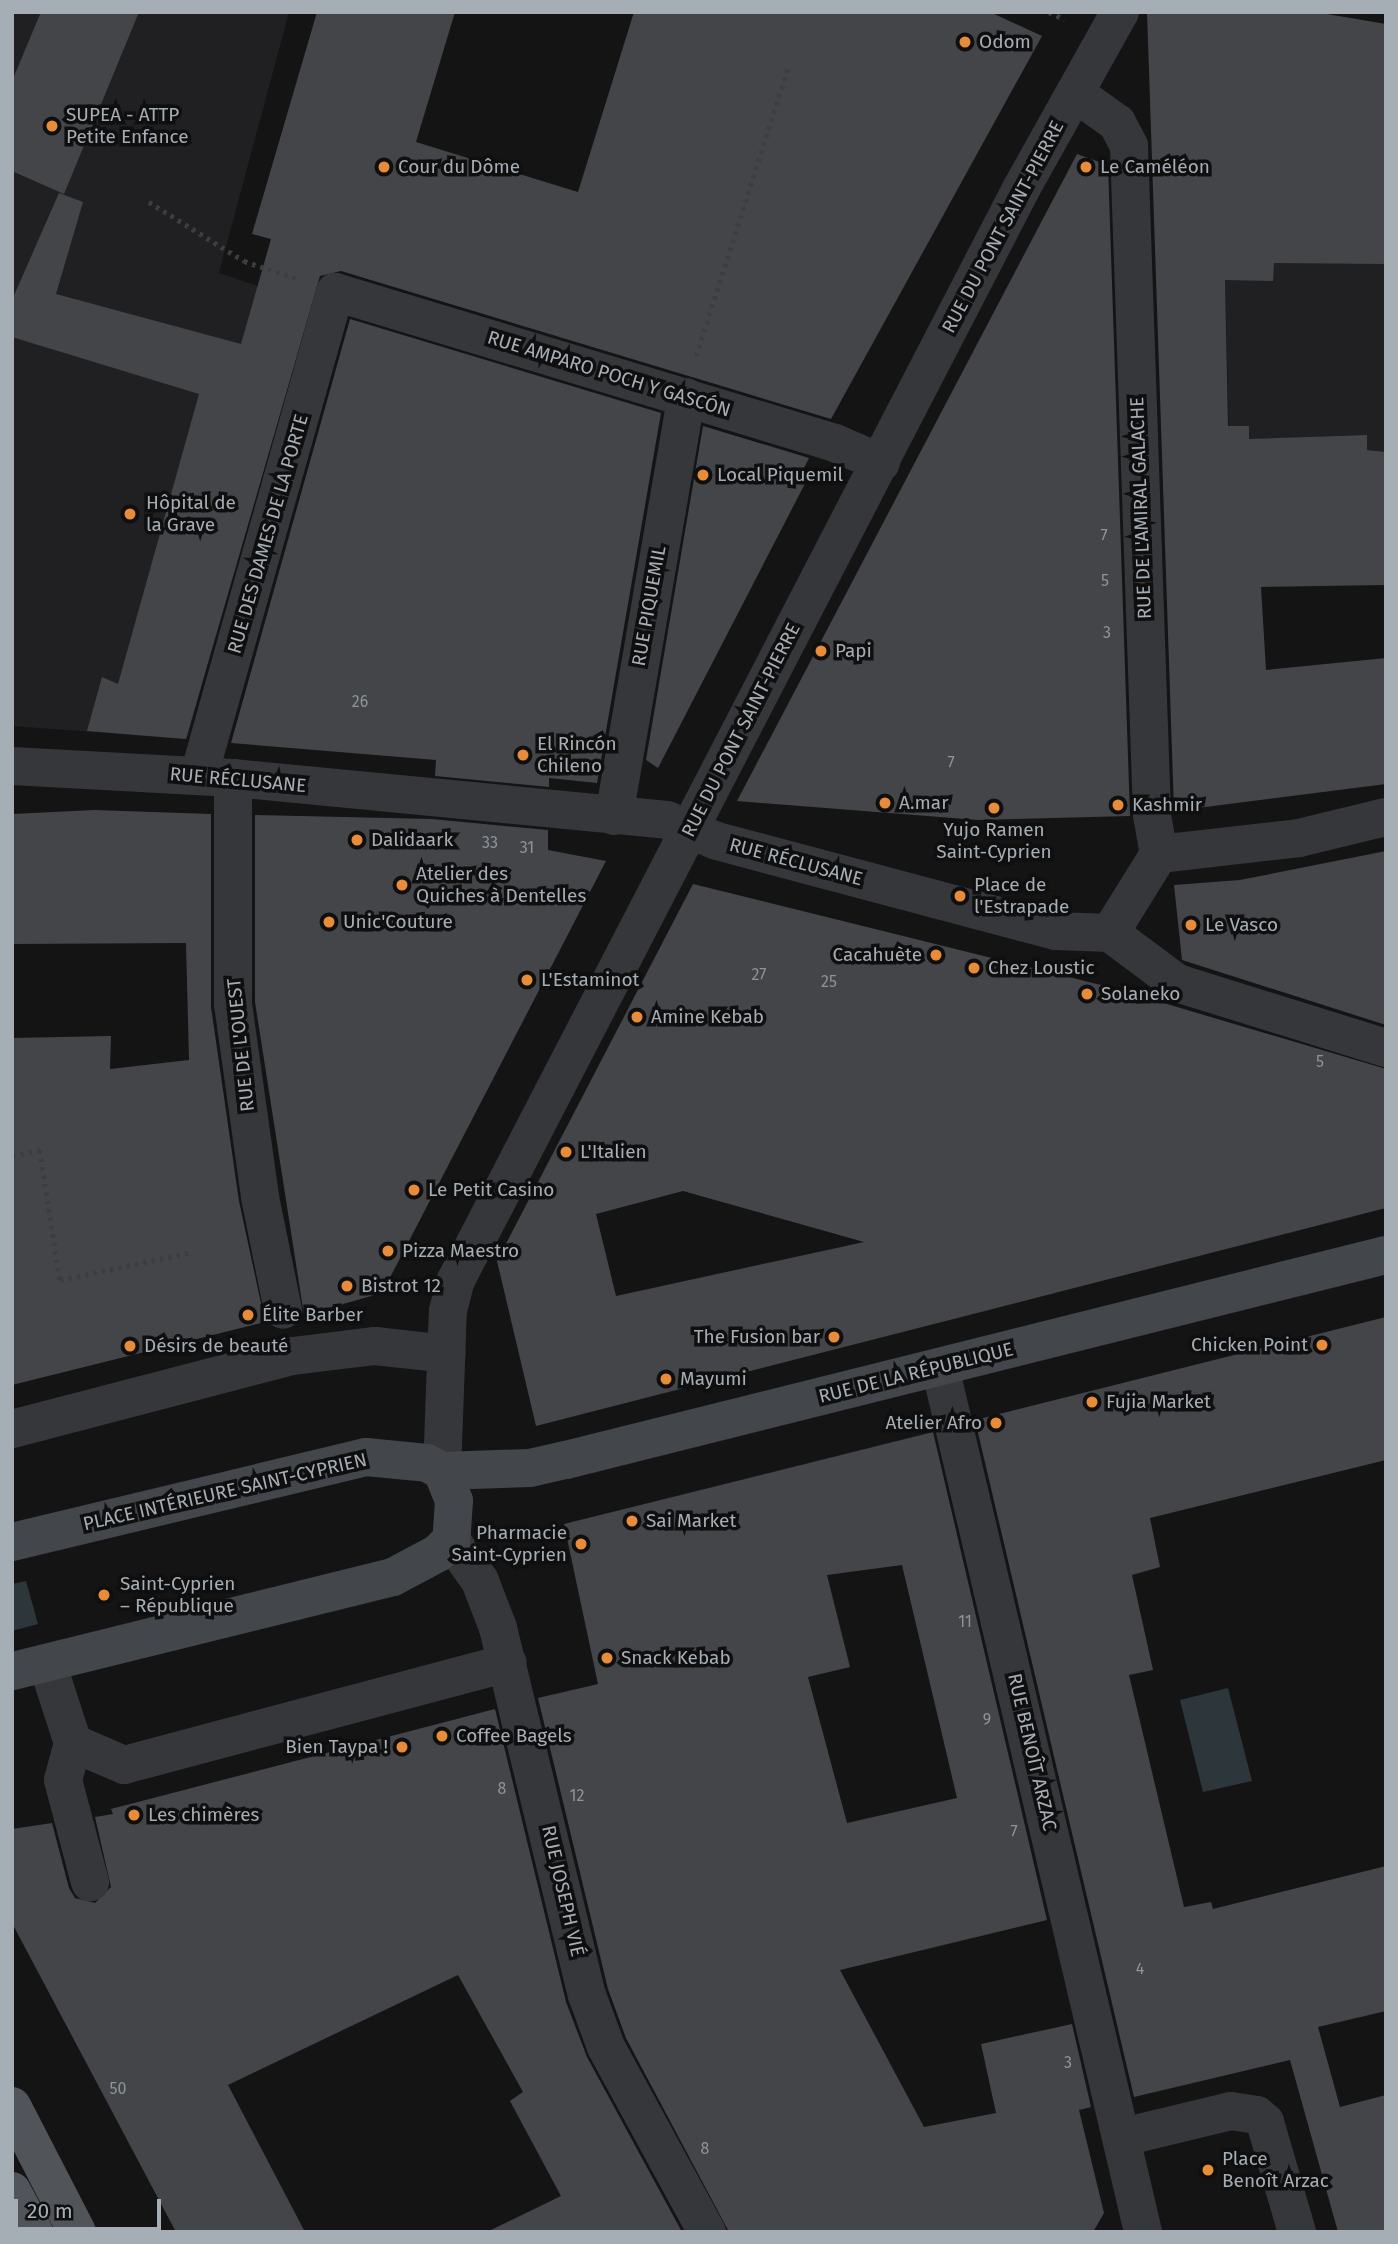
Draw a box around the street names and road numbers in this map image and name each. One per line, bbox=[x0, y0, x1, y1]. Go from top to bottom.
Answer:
street label: RUE DU PONT SAINT-PIERRE bbox=[937, 117, 1069, 337]
street label: RUE AMPARO POCH Y GASCÓN bbox=[485, 326, 733, 422]
street label: RUE DE L'AMIRAL GALACHE bbox=[1126, 396, 1156, 620]
street label: RUE DES DAMES DE LA PORTE bbox=[223, 412, 313, 656]
street label: RUE PIQUEMIL bbox=[627, 544, 671, 668]
street label: RUE DU PONT SAINT-PIERRE bbox=[677, 619, 805, 841]
street label: RUE RÉCLUSANE bbox=[169, 763, 307, 797]
street label: RUE RÉCLUSANE bbox=[727, 833, 865, 891]
street label: RUE DE L'OUEST bbox=[223, 977, 259, 1113]
street label: RUE DE LA RÉPUBLIQUE bbox=[816, 1338, 1016, 1408]
street label: PLACE INTÉRIEURE SAINT-CYPRIEN bbox=[81, 1448, 369, 1536]
street label: RUE BENOÎT ARZAC bbox=[1003, 1671, 1061, 1833]
street label: RUE JOSEPH VIÉ bbox=[537, 1823, 589, 1959]

